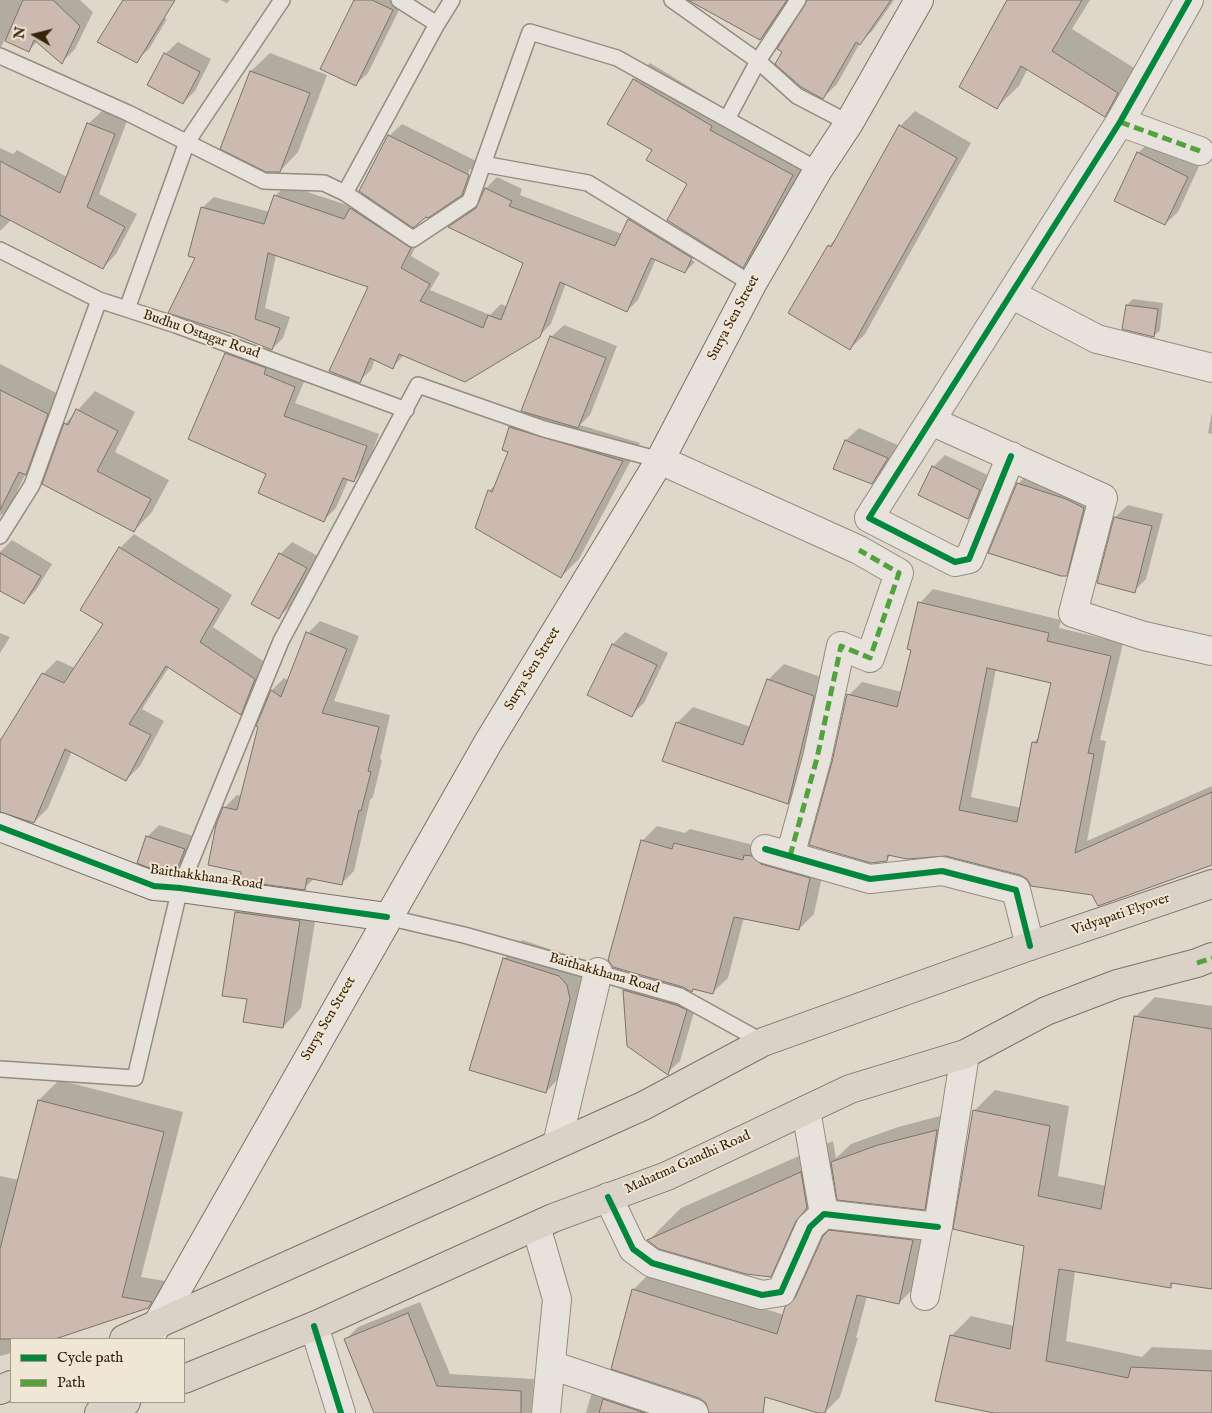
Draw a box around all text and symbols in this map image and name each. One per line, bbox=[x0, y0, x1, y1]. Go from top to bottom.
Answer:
north arrow bbox=[10, 10, 60, 60]
text: N bbox=[10, 26, 30, 40]
street label: Surya Sen Street bbox=[704, 272, 764, 364]
street label: Budhu Ostagar Road bbox=[140, 307, 262, 363]
street label: Surya Sen Street bbox=[502, 624, 564, 714]
street label: Baithakkhana Road bbox=[148, 862, 264, 894]
street label: Vidyapati Flyover bbox=[1070, 890, 1172, 940]
street label: Baithakkhana Road bbox=[547, 950, 661, 998]
street label: Surya Sen Street bbox=[298, 974, 360, 1064]
street label: Mahatma Gandhi Road bbox=[623, 1128, 753, 1198]
legend bbox=[10, 1338, 185, 1403]
text: Cycle path bbox=[57, 1348, 123, 1367]
text: Path bbox=[57, 1373, 85, 1392]

